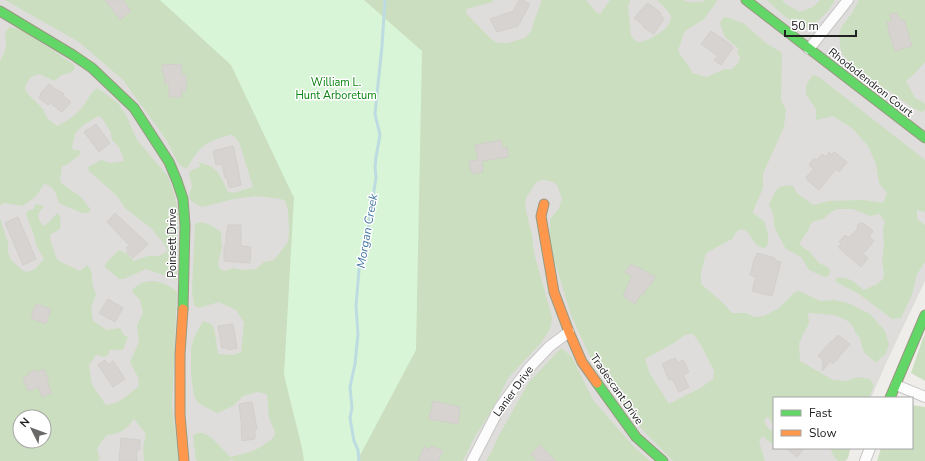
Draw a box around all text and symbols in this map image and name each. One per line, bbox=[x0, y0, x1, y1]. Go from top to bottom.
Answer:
scale bar bbox=[785, 12, 856, 38]
text: 50 m bbox=[791, 18, 819, 34]
street label: Rhododendron Court bbox=[825, 45, 916, 120]
park label: William L. Hunt Arboretum bbox=[295, 75, 377, 103]
water label: Morgan Creek bbox=[353, 191, 382, 270]
street label: Poinsett Drive bbox=[165, 208, 180, 278]
street label: Tradescant Drive bbox=[587, 351, 647, 428]
street label: Lanier Drive bbox=[490, 363, 537, 420]
legend bbox=[773, 397, 913, 449]
text: Fast bbox=[809, 405, 832, 421]
north arrow bbox=[12, 409, 52, 449]
text: N bbox=[17, 415, 33, 431]
text: Slow bbox=[809, 425, 837, 441]

